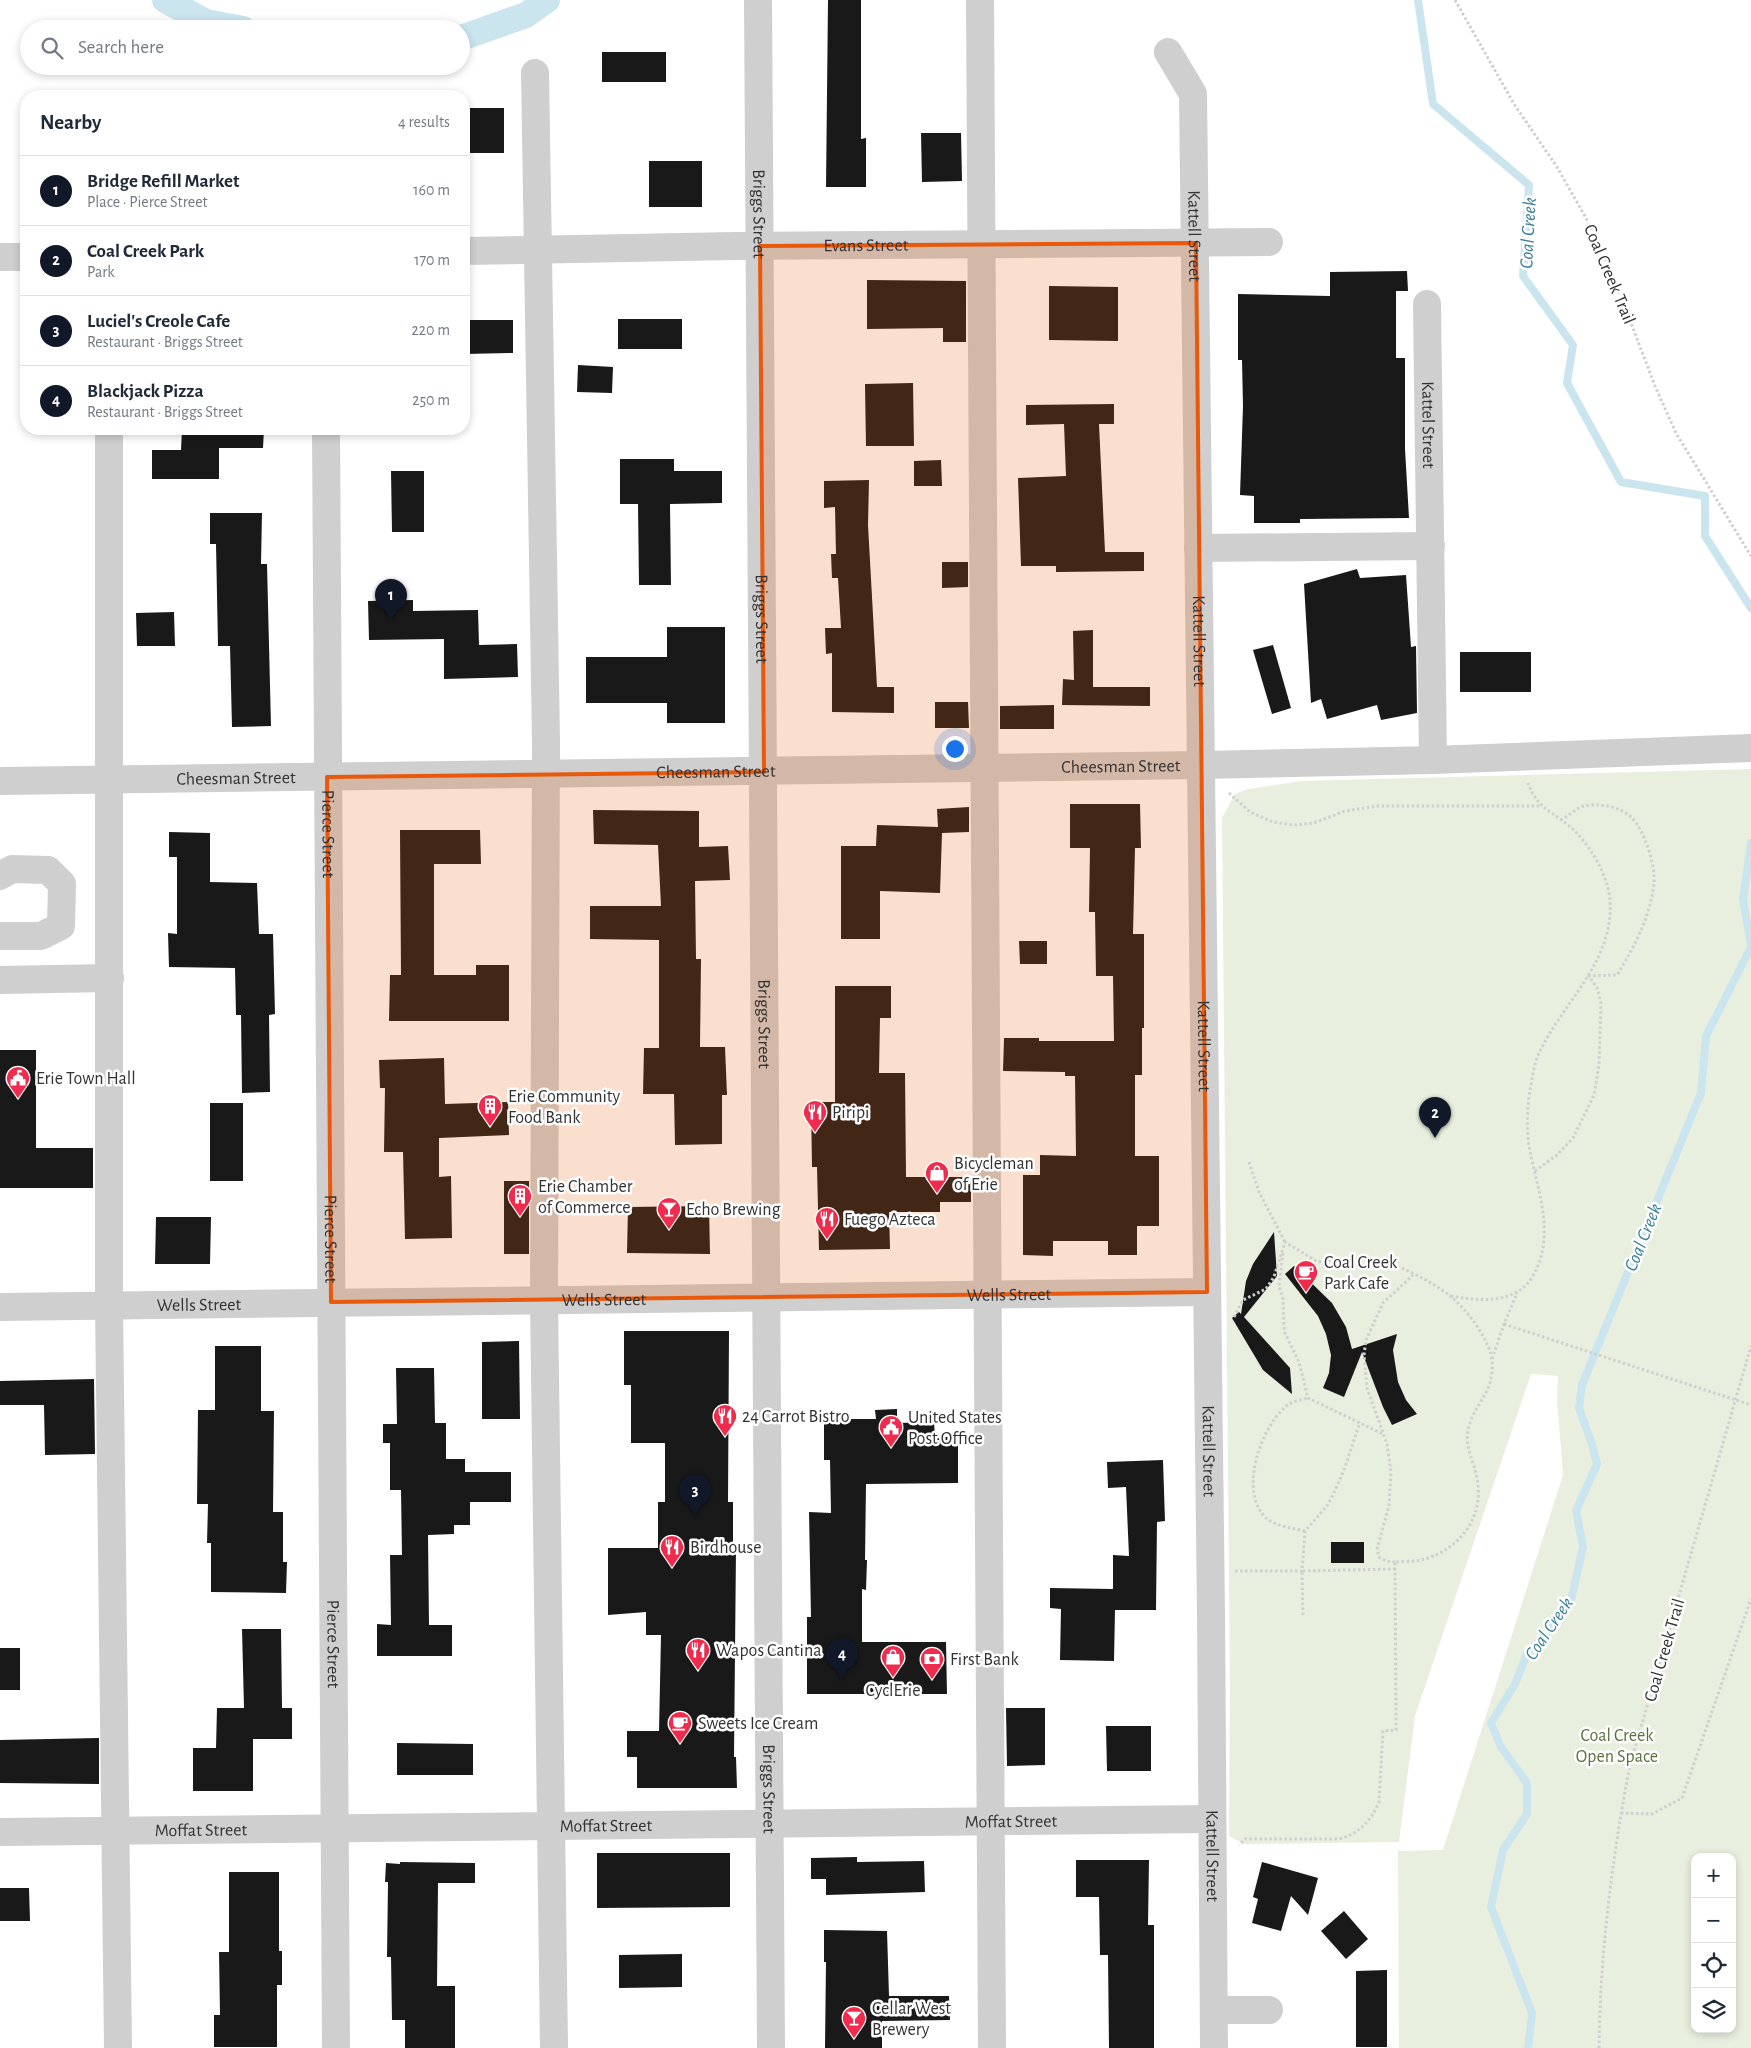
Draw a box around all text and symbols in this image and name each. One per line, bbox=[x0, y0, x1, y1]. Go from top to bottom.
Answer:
search box bbox=[20, 20, 470, 75]
icon: search bbox=[38, 34, 66, 62]
text: Search here bbox=[78, 38, 164, 57]
text: Nearby bbox=[40, 112, 101, 133]
text: 4 results bbox=[398, 114, 450, 130]
street label: Briggs Street bbox=[749, 169, 768, 259]
text: Bridge Refill Market bbox=[87, 172, 239, 191]
text: 1 bbox=[53, 182, 59, 198]
text: 160 m bbox=[413, 182, 450, 198]
street label: Kattell Street bbox=[1184, 190, 1203, 282]
text: Place · Pierce Street bbox=[87, 194, 208, 210]
water label: Coal Creek bbox=[1517, 197, 1540, 269]
street label: Coal Creek Trail bbox=[1580, 222, 1638, 327]
street label: Evans Street bbox=[823, 237, 909, 255]
text: Coal Creek Park bbox=[87, 242, 204, 261]
text: 2 bbox=[52, 252, 60, 268]
text: 170 m bbox=[414, 252, 450, 268]
text: Park bbox=[87, 264, 115, 280]
text: Luciel's Creole Cafe bbox=[87, 312, 230, 331]
text: 3 bbox=[53, 322, 59, 338]
text: 220 m bbox=[412, 322, 450, 338]
text: Restaurant · Briggs Street bbox=[87, 334, 243, 350]
street label: Kattel Street bbox=[1418, 381, 1437, 469]
text: Blackjack Pizza bbox=[87, 382, 204, 401]
text: 4 bbox=[52, 392, 60, 408]
text: 250 m bbox=[412, 392, 450, 408]
text: Restaurant · Briggs Street bbox=[87, 404, 243, 420]
street label: Briggs Street bbox=[752, 574, 770, 664]
pin: 1 bbox=[375, 579, 407, 620]
street label: Kattell Street bbox=[1189, 595, 1208, 687]
your location bbox=[942, 736, 968, 762]
street label: Cheesman Street bbox=[1061, 757, 1181, 777]
street label: Cheesman Street bbox=[656, 763, 776, 782]
street label: Cheesman Street bbox=[176, 769, 296, 789]
street label: Pierce Street bbox=[318, 790, 337, 879]
street label: Briggs Street bbox=[754, 979, 773, 1069]
street label: Kattell Street bbox=[1194, 1000, 1213, 1092]
public building icon: Erie Town Hall bbox=[5, 1065, 31, 1099]
place label: Erie Town Hall bbox=[36, 1070, 136, 1088]
place label: Erie Community Food Bank bbox=[508, 1088, 621, 1127]
building icon: Erie Community Food Bank bbox=[477, 1093, 503, 1127]
pin: 2 bbox=[1419, 1097, 1451, 1138]
restaurant icon: Piripi bbox=[802, 1099, 828, 1133]
place label: Piripi bbox=[832, 1104, 869, 1122]
place label: Bicycleman of Erie bbox=[954, 1155, 1034, 1194]
shop icon: Bicycleman of Erie bbox=[924, 1160, 950, 1194]
place label: Erie Chamber of Commerce bbox=[538, 1178, 633, 1217]
building icon: Erie Chamber of Commerce bbox=[507, 1183, 533, 1217]
street label: Pierce Street bbox=[321, 1195, 339, 1284]
bar icon: Echo Brewing bbox=[656, 1196, 682, 1230]
place label: Echo Brewing bbox=[686, 1201, 781, 1219]
water label: Coal Creek bbox=[1621, 1201, 1666, 1274]
restaurant icon: Fuego Azteca bbox=[814, 1206, 840, 1240]
place label: Fuego Azteca bbox=[844, 1211, 936, 1229]
place label: Coal Creek Park Cafe bbox=[1324, 1254, 1398, 1293]
cafe icon: Coal Creek Park Cafe bbox=[1293, 1259, 1319, 1293]
street label: Wells Street bbox=[967, 1286, 1052, 1305]
street label: Wells Street bbox=[562, 1291, 647, 1310]
street label: Wells Street bbox=[157, 1296, 242, 1315]
restaurant icon: 24 Carrot Bistro bbox=[712, 1403, 738, 1437]
street label: Kattell Street bbox=[1199, 1405, 1218, 1497]
place label: 24 Carrot Bistro bbox=[742, 1408, 850, 1426]
place label: United States Post Office bbox=[908, 1409, 1002, 1448]
public building icon: United States Post Office bbox=[878, 1414, 904, 1448]
pin: 3 bbox=[679, 1474, 711, 1515]
restaurant icon: Birdhouse bbox=[659, 1534, 685, 1568]
place label: Birdhouse bbox=[690, 1539, 761, 1557]
water label: Coal Creek bbox=[1521, 1594, 1577, 1664]
street label: Coal Creek Trail bbox=[1642, 1597, 1688, 1704]
street label: Pierce Street bbox=[323, 1600, 342, 1689]
restaurant icon: Wapos Cantina bbox=[685, 1637, 711, 1671]
pin: 4 bbox=[826, 1638, 858, 1679]
place label: Wapos Cantina bbox=[716, 1642, 822, 1660]
shop icon: CyclErie bbox=[880, 1644, 906, 1678]
bank icon: First Bank bbox=[919, 1646, 945, 1680]
place label: First Bank bbox=[950, 1651, 1019, 1669]
place label: CyclErie bbox=[866, 1682, 920, 1700]
cafe icon: Sweets Ice Cream bbox=[667, 1710, 693, 1744]
place label: Sweets Ice Cream bbox=[698, 1715, 818, 1733]
park label: Coal Creek Open Space bbox=[1576, 1727, 1658, 1766]
street label: Briggs Street bbox=[759, 1744, 778, 1834]
street label: Kattell Street bbox=[1202, 1810, 1221, 1902]
street label: Moffat Street bbox=[965, 1813, 1058, 1832]
street label: Moffat Street bbox=[560, 1817, 653, 1836]
street label: Moffat Street bbox=[155, 1821, 248, 1840]
map controls bbox=[1691, 1853, 1736, 2033]
button: + bbox=[1691, 1853, 1736, 1898]
button: − bbox=[1691, 1898, 1736, 1943]
button: locate bbox=[1691, 1943, 1736, 1988]
button: layers bbox=[1691, 1988, 1736, 2033]
place label: Cellar West Brewery bbox=[872, 2000, 951, 2039]
bar icon: Cellar West Brewery bbox=[841, 2005, 867, 2039]

